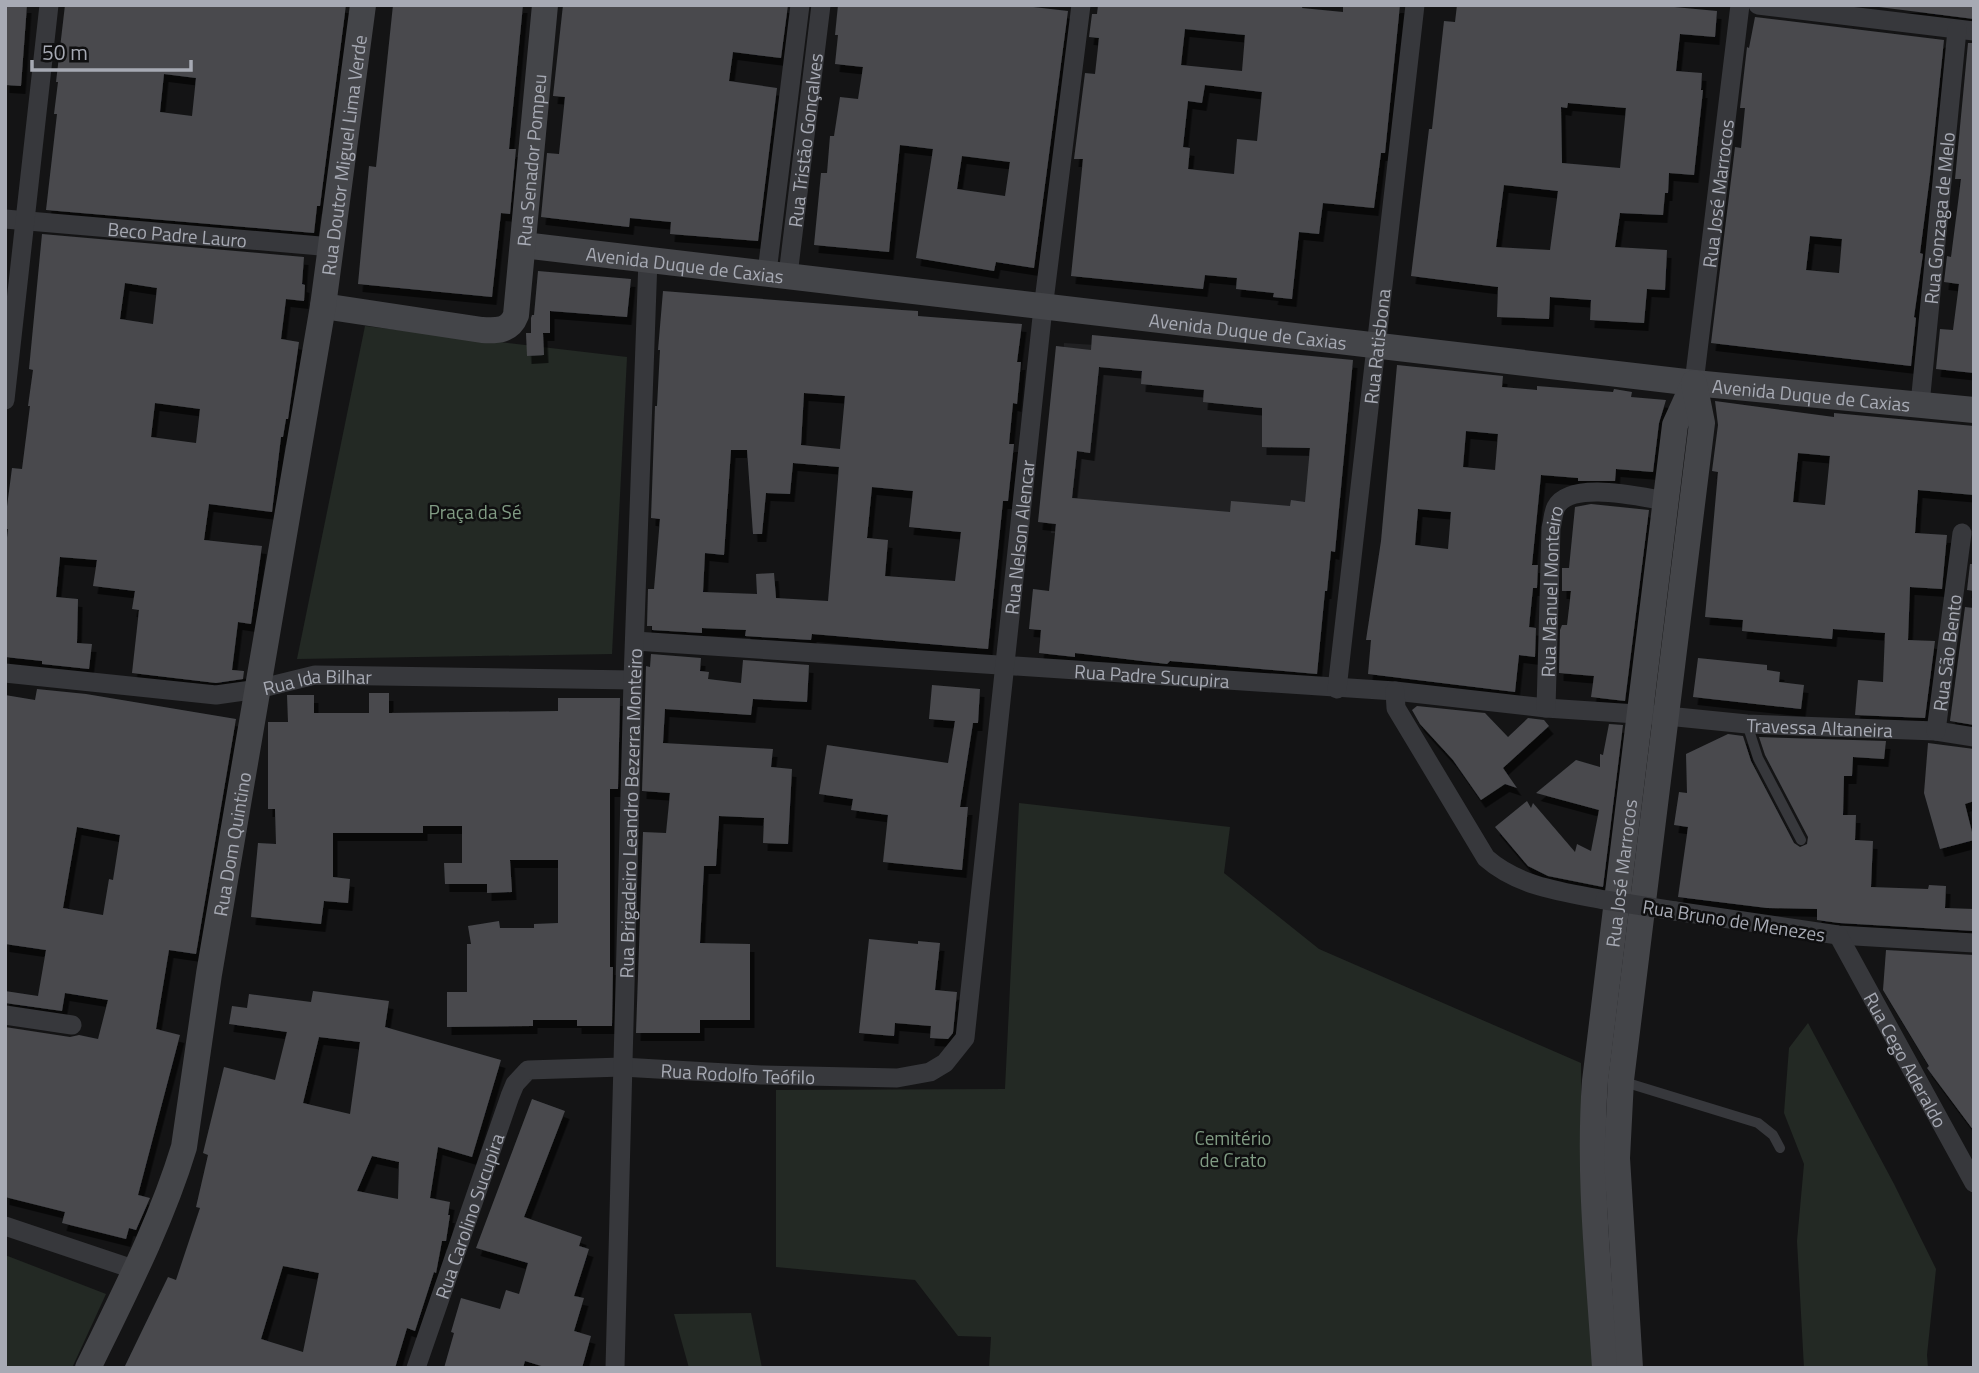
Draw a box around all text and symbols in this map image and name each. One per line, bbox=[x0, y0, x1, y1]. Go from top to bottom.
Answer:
scale bar bbox=[32, 28, 191, 72]
street label: Rua Doutor Miguel Lima Verde bbox=[313, 33, 373, 277]
text: 50 m bbox=[42, 36, 88, 68]
street label: Rua Tristão Gonçalves bbox=[779, 51, 830, 229]
street label: Rua Senador Pompeu bbox=[508, 73, 553, 248]
street label: Rua José Marrocos bbox=[1694, 117, 1740, 269]
street label: Rua Gonzaga de Melo bbox=[1915, 130, 1961, 305]
street label: Beco Padre Lauro bbox=[106, 213, 248, 254]
street label: Avenida Duque de Caxias bbox=[584, 238, 785, 290]
street label: Rua Ratisbona bbox=[1355, 286, 1397, 406]
street label: Avenida Duque de Caxias bbox=[1148, 304, 1349, 356]
street label: Avenida Duque de Caxias bbox=[1711, 370, 1912, 418]
street label: Rua Nelson Alencar bbox=[996, 458, 1041, 616]
park label: Praça da Sé bbox=[429, 497, 522, 526]
street label: Rua Manuel Monteiro bbox=[1532, 501, 1570, 678]
street label: Rua São Bento bbox=[1924, 592, 1968, 713]
street label: Rua Brigadeiro Leandro Bezerra Monteiro bbox=[611, 648, 649, 979]
street label: Rua Padre Sucupira bbox=[1073, 655, 1231, 695]
street label: Rua Ida Bilhar bbox=[260, 660, 373, 702]
street label: Travessa Altaneira bbox=[1746, 709, 1894, 744]
street label: Rua Dom Quintino bbox=[205, 770, 258, 918]
street label: Rua José Marrocos bbox=[1597, 797, 1644, 949]
street label: Rua Bruno de Menezes bbox=[1641, 891, 1827, 949]
street label: Rua Cego Aderaldo bbox=[1857, 986, 1955, 1133]
street label: Rua Rodolfo Teófilo bbox=[660, 1055, 816, 1091]
park label: Cemitério de Crato bbox=[1195, 1123, 1271, 1174]
street label: Rua Carolino Sucupira bbox=[426, 1128, 511, 1303]

